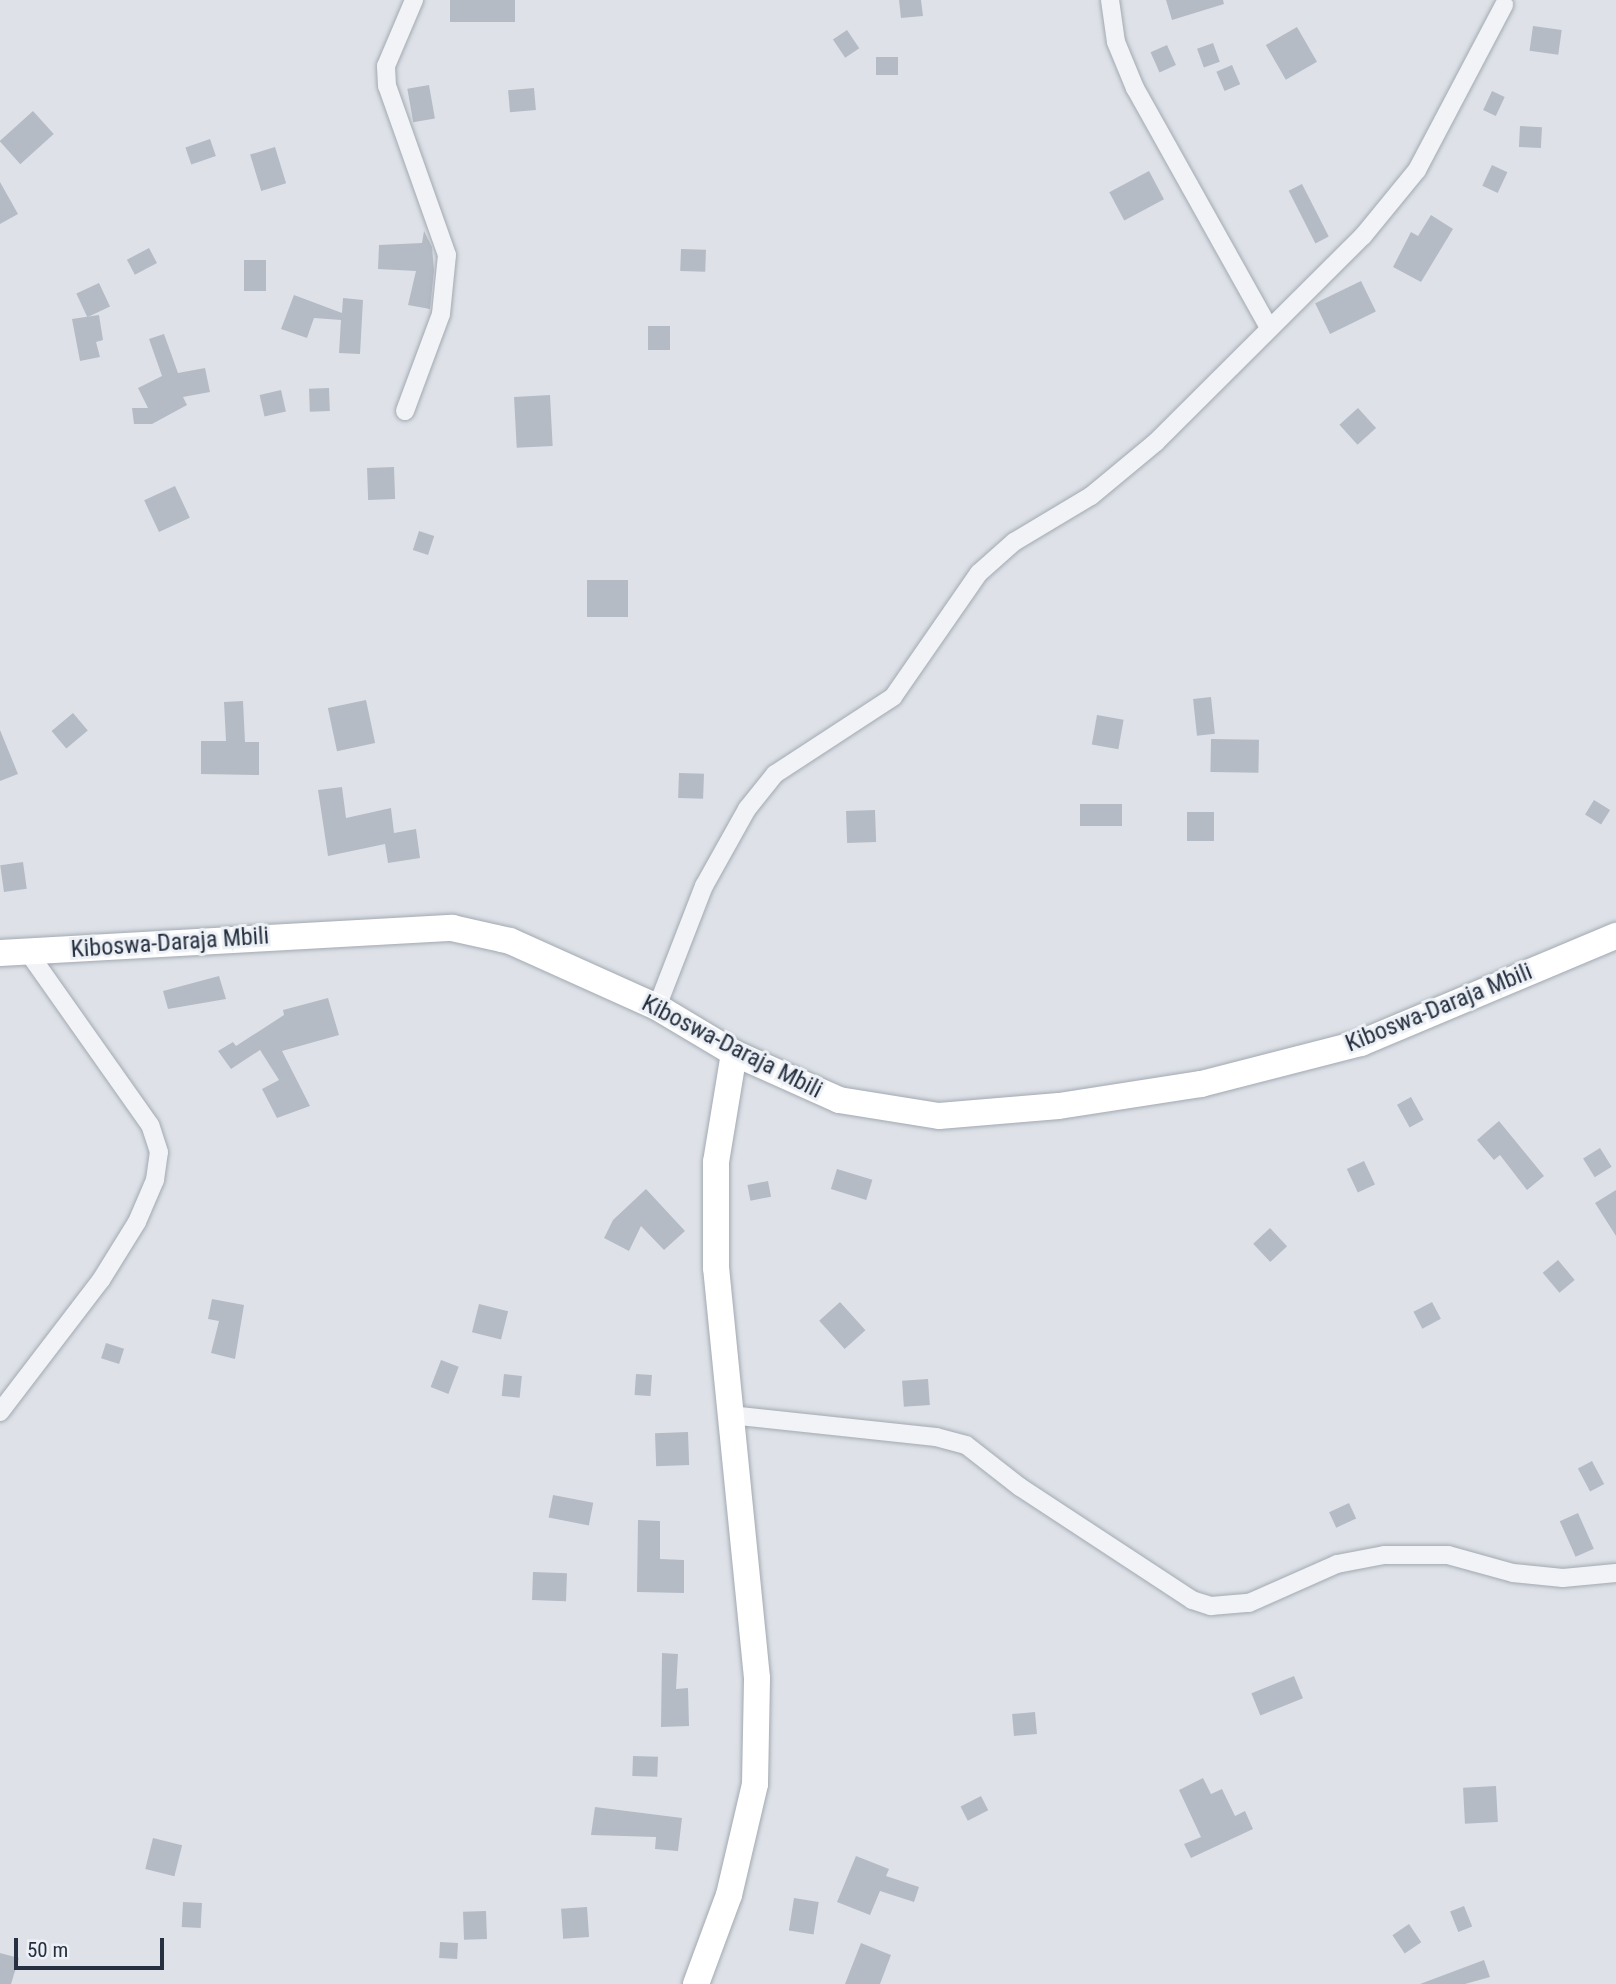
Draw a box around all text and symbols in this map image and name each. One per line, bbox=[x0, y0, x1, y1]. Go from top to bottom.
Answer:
street label: Kiboswa-Daraja Mbili bbox=[70, 922, 270, 964]
street label: Kiboswa-Daraja Mbili bbox=[1341, 957, 1537, 1059]
street label: Kiboswa-Daraja Mbili bbox=[637, 989, 827, 1105]
scale bar bbox=[18, 1924, 168, 1968]
text: 50 m bbox=[27, 1938, 68, 1962]

